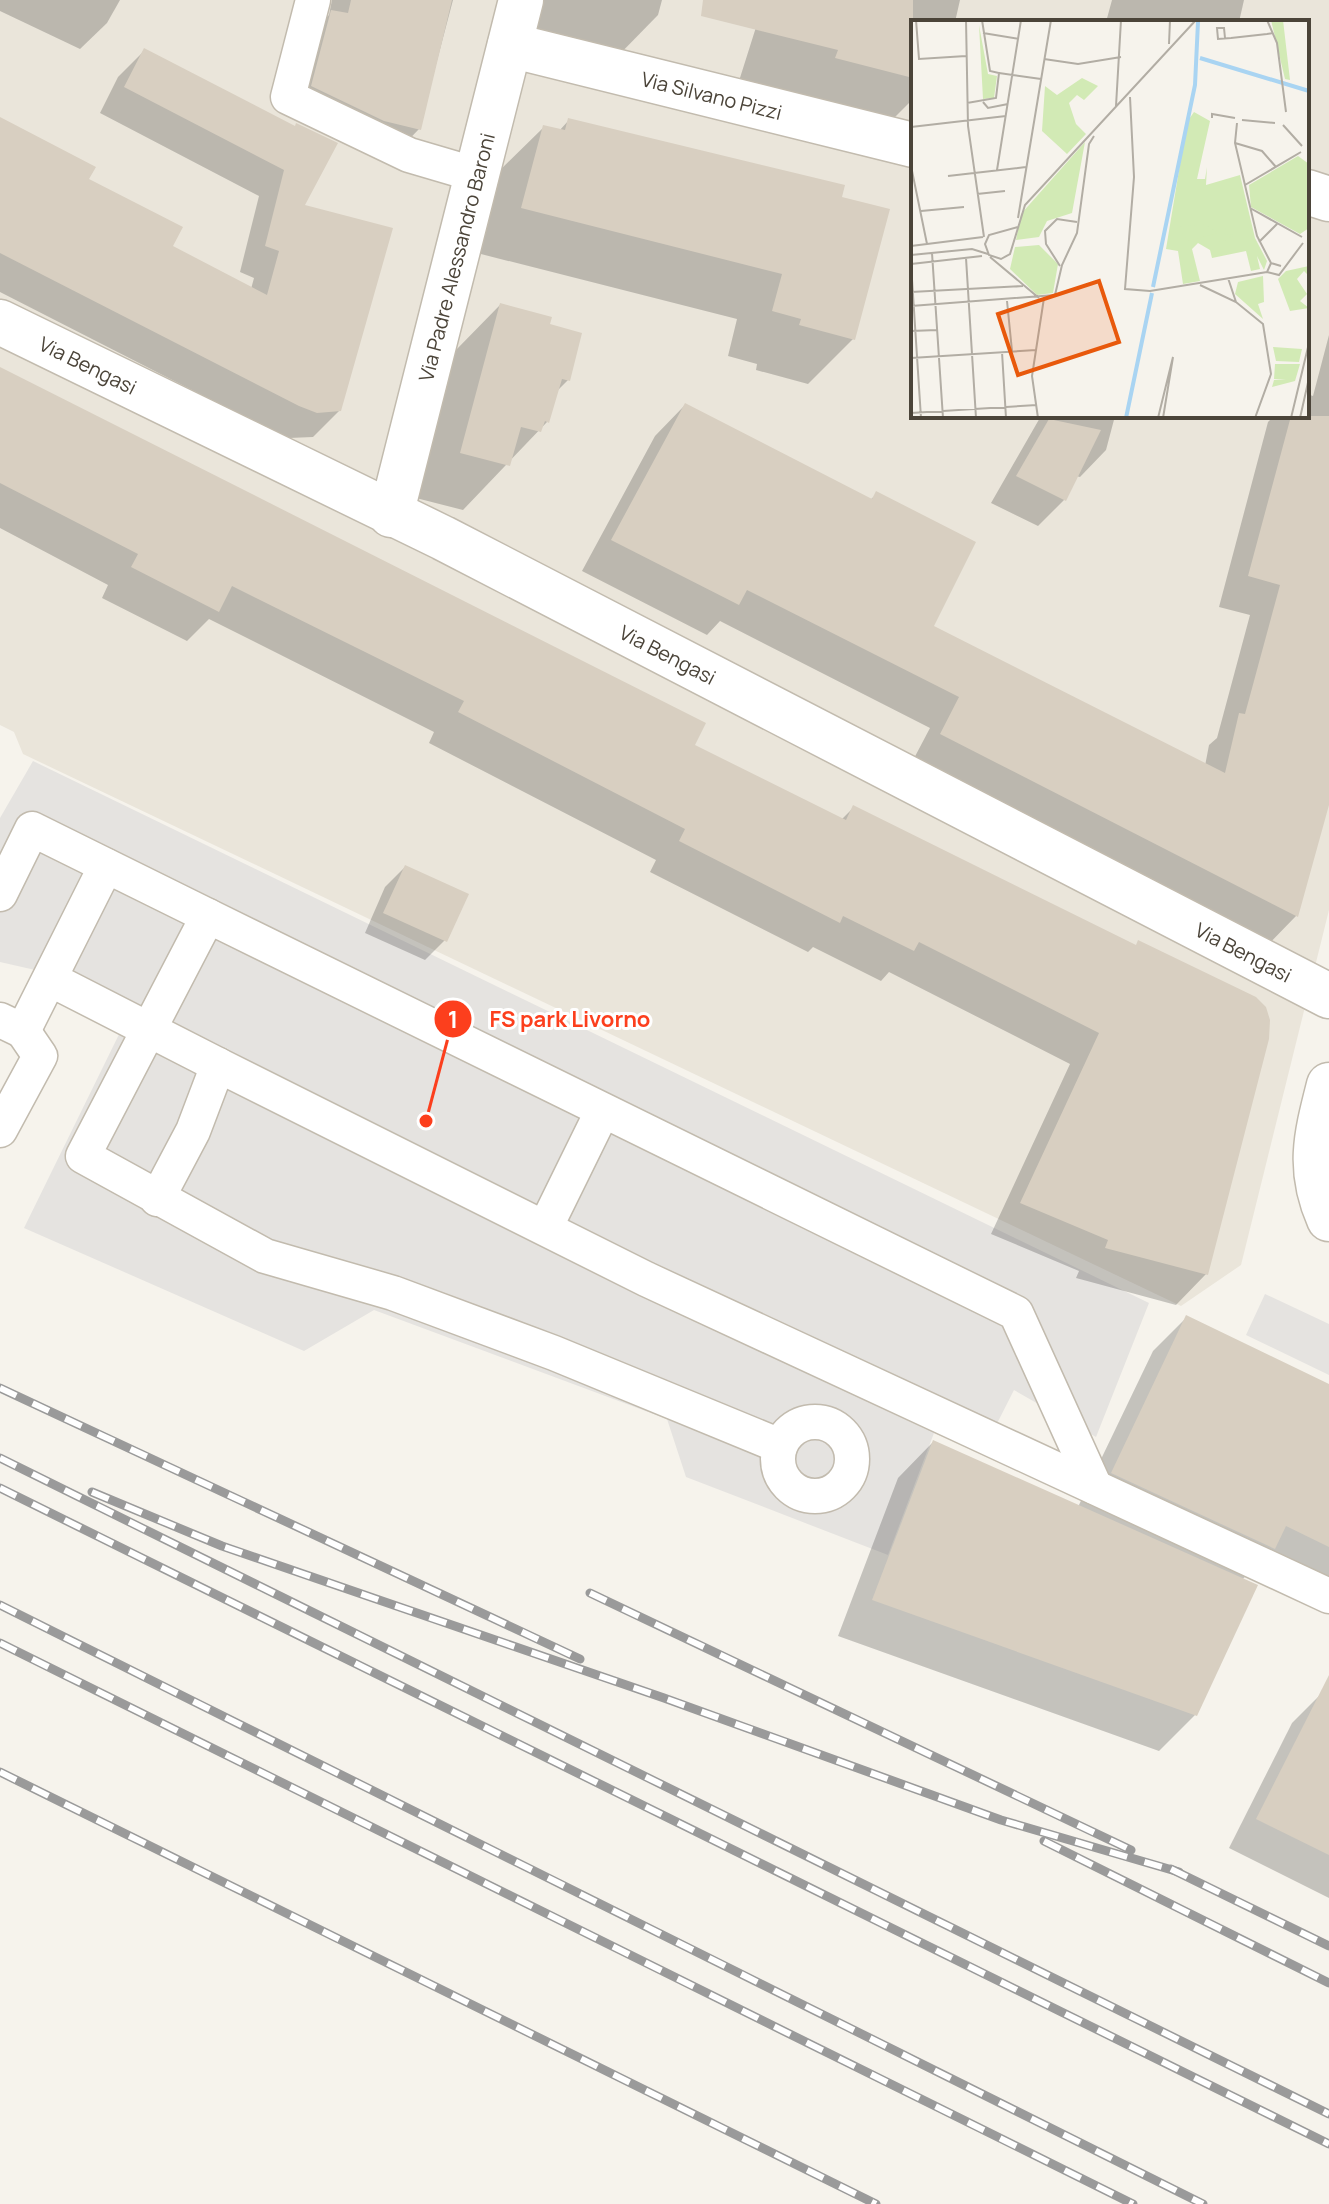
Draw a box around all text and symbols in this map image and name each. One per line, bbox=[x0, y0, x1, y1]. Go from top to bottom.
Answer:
inset map bbox=[911, 20, 1309, 418]
street label: Via Silvano Pizzi bbox=[639, 65, 785, 126]
street label: Via Padre Alessandro Baroni bbox=[412, 130, 500, 384]
street label: Via Bengasi bbox=[35, 330, 141, 400]
street label: Via Bengasi bbox=[615, 618, 721, 690]
street label: Via Bengasi bbox=[1191, 916, 1296, 988]
callout: FS park Livorno bbox=[433, 996, 666, 1042]
text: 1 bbox=[448, 1002, 458, 1035]
text: FS park Livorno bbox=[490, 1004, 650, 1034]

